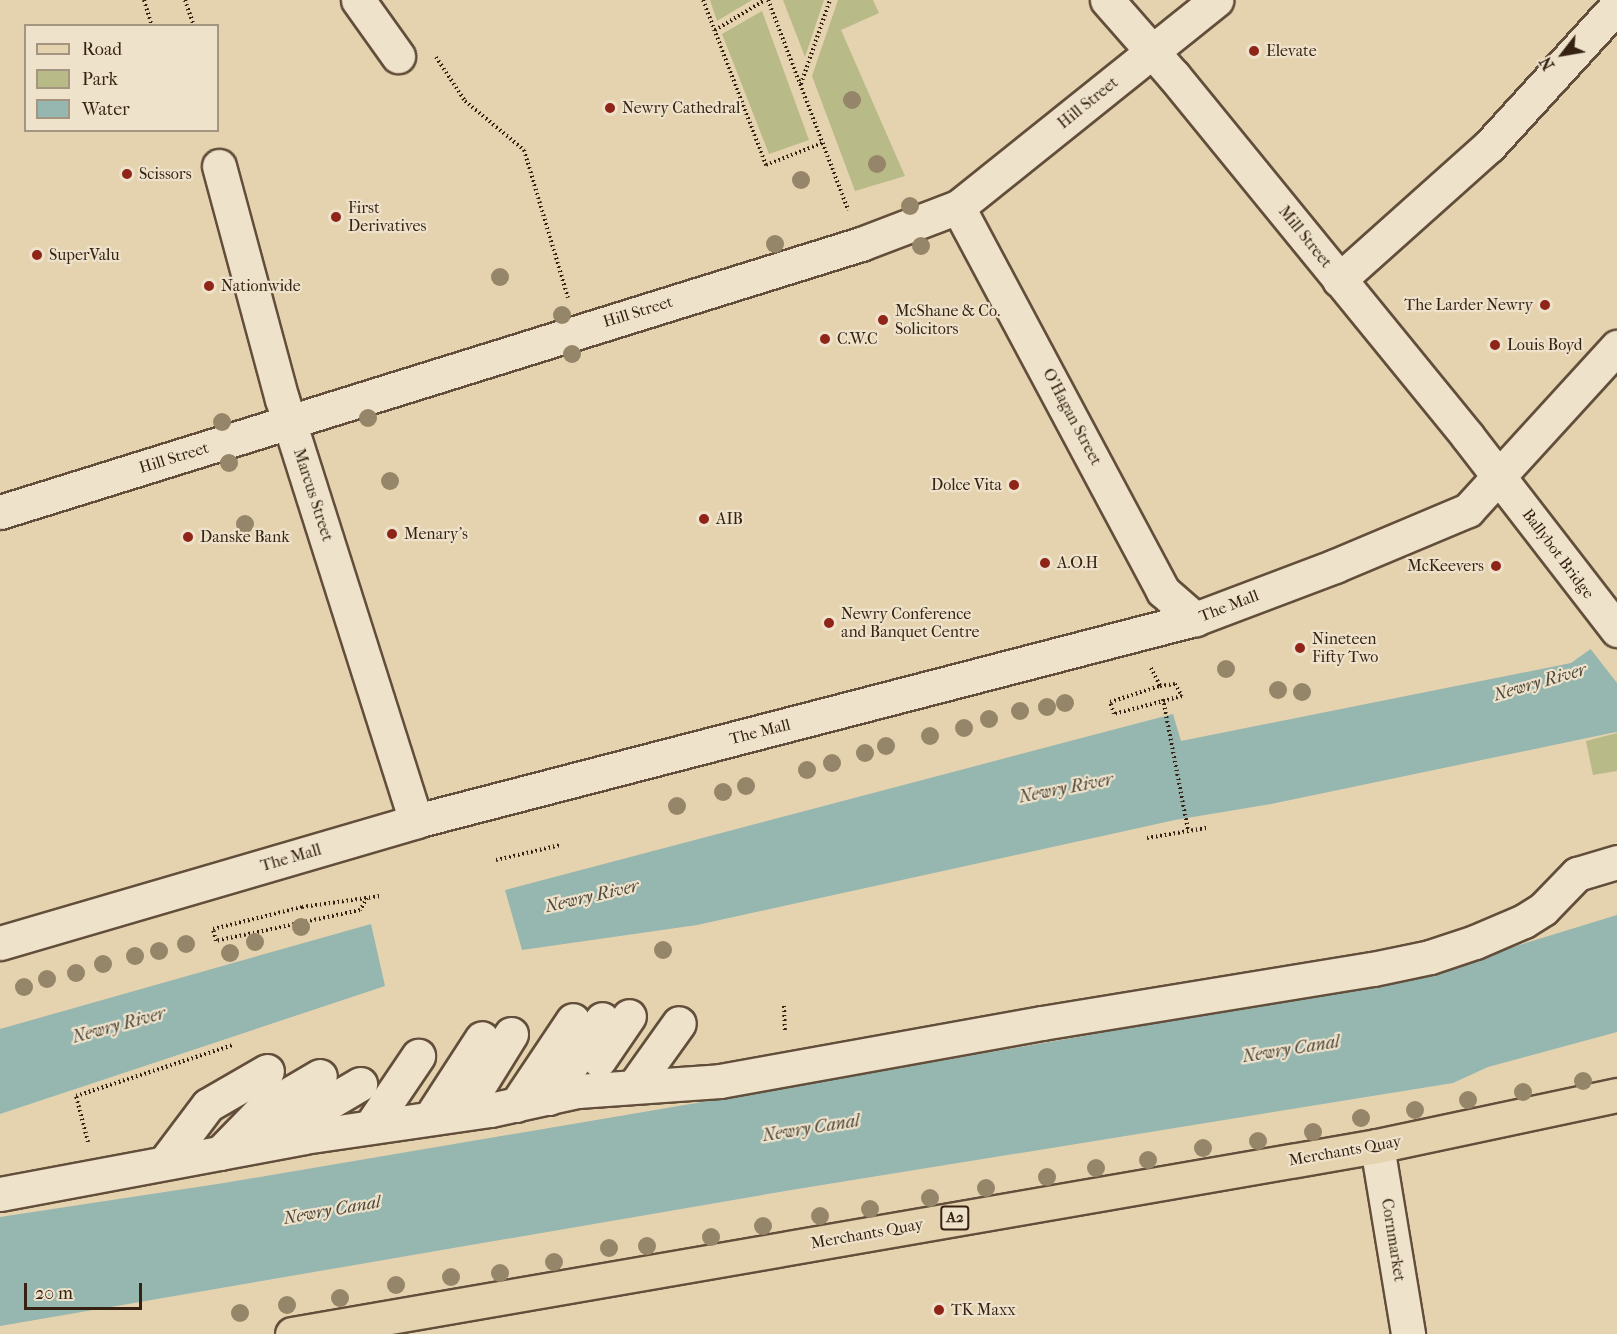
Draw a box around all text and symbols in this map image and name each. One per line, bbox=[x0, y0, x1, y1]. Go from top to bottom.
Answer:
legend bbox=[24, 24, 219, 132]
north arrow bbox=[1533, 24, 1593, 84]
text: Road bbox=[82, 39, 122, 60]
place label: Elevate bbox=[1266, 41, 1317, 61]
marker: Elevate bbox=[1247, 44, 1261, 58]
text: N bbox=[1536, 53, 1558, 74]
text: Park bbox=[82, 69, 118, 90]
street label: Hill Street bbox=[1054, 73, 1122, 133]
place label: Newry Cathedral bbox=[622, 98, 740, 118]
text: Water bbox=[82, 99, 130, 120]
marker: Newry Cathedral bbox=[603, 101, 617, 115]
place label: Scissors bbox=[139, 164, 192, 184]
marker: Scissors bbox=[120, 167, 134, 181]
place label: First Derivatives bbox=[348, 198, 426, 236]
street label: Mill Street bbox=[1274, 202, 1336, 272]
marker: First Derivatives bbox=[329, 210, 343, 224]
place label: SuperValu bbox=[49, 245, 119, 265]
marker: SuperValu bbox=[30, 248, 44, 262]
place label: Nationwide bbox=[221, 276, 301, 296]
marker: Nationwide bbox=[202, 279, 216, 293]
street label: Hill Street bbox=[601, 292, 675, 332]
place label: The Larder Newry bbox=[1404, 295, 1533, 315]
marker: The Larder Newry bbox=[1538, 298, 1552, 312]
place label: McShane & Co. Solicitors bbox=[895, 301, 1000, 339]
marker: McShane & Co. Solicitors bbox=[876, 313, 890, 327]
place label: C.W.C bbox=[837, 329, 878, 349]
marker: C.W.C bbox=[818, 332, 832, 346]
place label: Louis Boyd bbox=[1507, 335, 1583, 355]
marker: Louis Boyd bbox=[1488, 338, 1502, 352]
street label: O'Hagan Street bbox=[1038, 365, 1106, 469]
street label: Hill Street bbox=[137, 438, 211, 478]
street label: Marcus Street bbox=[289, 446, 337, 544]
place label: Dolce Vita bbox=[931, 475, 1002, 495]
marker: Dolce Vita bbox=[1007, 478, 1021, 492]
street label: Ballybot Bridge bbox=[1518, 505, 1598, 603]
place label: AIB bbox=[716, 509, 743, 529]
marker: AIB bbox=[697, 512, 711, 526]
place label: Menary's bbox=[404, 524, 468, 544]
place label: Danske Bank bbox=[200, 527, 289, 547]
marker: Menary's bbox=[385, 527, 399, 541]
marker: Danske Bank bbox=[181, 530, 195, 544]
place label: A.O.H bbox=[1057, 553, 1098, 573]
marker: A.O.H bbox=[1038, 556, 1052, 570]
place label: McKeevers bbox=[1407, 556, 1484, 576]
marker: McKeevers bbox=[1489, 559, 1503, 573]
street label: The Mall bbox=[1196, 586, 1262, 626]
place label: Newry Conference and Banquet Centre bbox=[841, 604, 979, 642]
marker: Newry Conference and Banquet Centre bbox=[822, 616, 836, 630]
place label: Nineteen Fifty Two bbox=[1312, 629, 1378, 667]
marker: Nineteen Fifty Two bbox=[1293, 641, 1307, 655]
water label: Newry River bbox=[1491, 659, 1589, 707]
street label: The Mall bbox=[727, 715, 793, 749]
water label: Newry River bbox=[1017, 769, 1115, 809]
street label: The Mall bbox=[258, 840, 324, 876]
water label: Newry River bbox=[543, 876, 641, 918]
water label: Newry River bbox=[70, 1003, 168, 1049]
water label: Newry Canal bbox=[1241, 1032, 1341, 1068]
water label: Newry Canal bbox=[761, 1111, 861, 1147]
street label: Merchants Quay bbox=[1287, 1132, 1403, 1170]
water label: Newry Canal bbox=[282, 1192, 382, 1230]
street label: Cornmarket bbox=[1377, 1197, 1409, 1283]
road number: A2 bbox=[940, 1206, 970, 1230]
street label: Merchants Quay bbox=[809, 1215, 925, 1253]
scale bar bbox=[27, 1271, 146, 1309]
text: 20 m bbox=[35, 1283, 73, 1304]
place label: TK Maxx bbox=[951, 1300, 1016, 1320]
marker: TK Maxx bbox=[932, 1303, 946, 1317]

